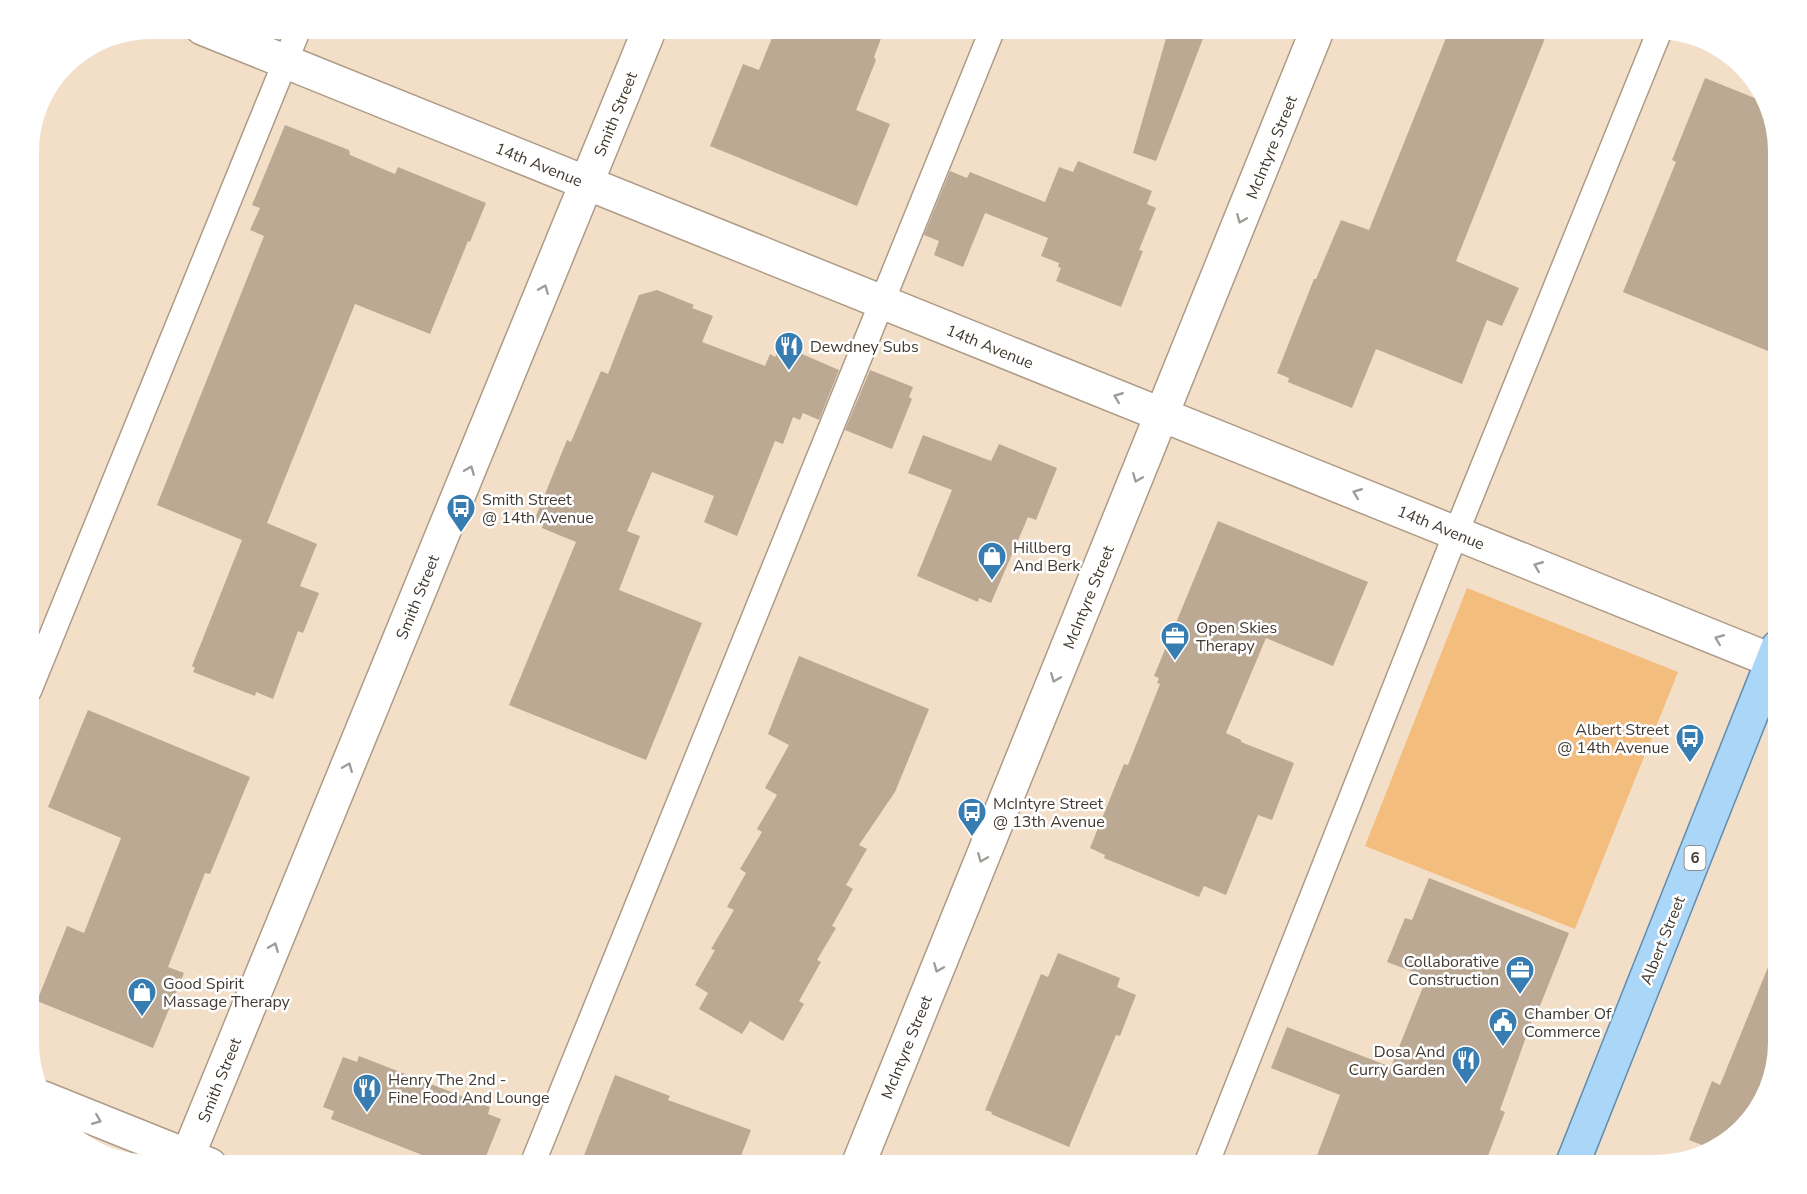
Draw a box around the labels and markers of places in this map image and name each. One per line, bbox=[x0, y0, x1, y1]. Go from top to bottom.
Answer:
restaurant icon: Dewdney Subs bbox=[773, 330, 805, 372]
place label: Dewdney Subs bbox=[810, 336, 919, 358]
place label: Smith Street @ 14th Avenue bbox=[482, 489, 594, 529]
bus stop icon: Smith Street @ 14th Avenue bbox=[445, 492, 477, 534]
place label: Hillberg And Berk bbox=[1013, 537, 1081, 577]
shop icon: Hillberg And Berk bbox=[976, 540, 1008, 582]
place label: Open Skies Therapy bbox=[1196, 617, 1277, 657]
office icon: Open Skies Therapy bbox=[1159, 620, 1191, 662]
place label: Albert Street @ 14th Avenue bbox=[1557, 719, 1669, 759]
bus stop icon: Albert Street @ 14th Avenue bbox=[1674, 722, 1706, 764]
place label: McIntyre Street @ 13th Avenue bbox=[993, 793, 1105, 833]
bus stop icon: McIntyre Street @ 13th Avenue bbox=[956, 796, 988, 838]
place label: Collaborative Construction bbox=[1404, 951, 1499, 991]
office icon: Collaborative Construction bbox=[1504, 954, 1536, 996]
place label: Good Spirit Massage Therapy bbox=[163, 973, 291, 1013]
shop icon: Good Spirit Massage Therapy bbox=[126, 976, 158, 1018]
place label: Chamber Of Commerce bbox=[1524, 1003, 1612, 1043]
public building icon: Chamber Of Commerce bbox=[1487, 1006, 1519, 1048]
place label: Dosa And Curry Garden bbox=[1349, 1041, 1445, 1081]
restaurant icon: Dosa And Curry Garden bbox=[1450, 1044, 1482, 1086]
place label: Henry The 2nd - Fine Food And Lounge bbox=[388, 1069, 550, 1109]
restaurant icon: Henry The 2nd - Fine Food And Lounge bbox=[351, 1072, 383, 1114]

